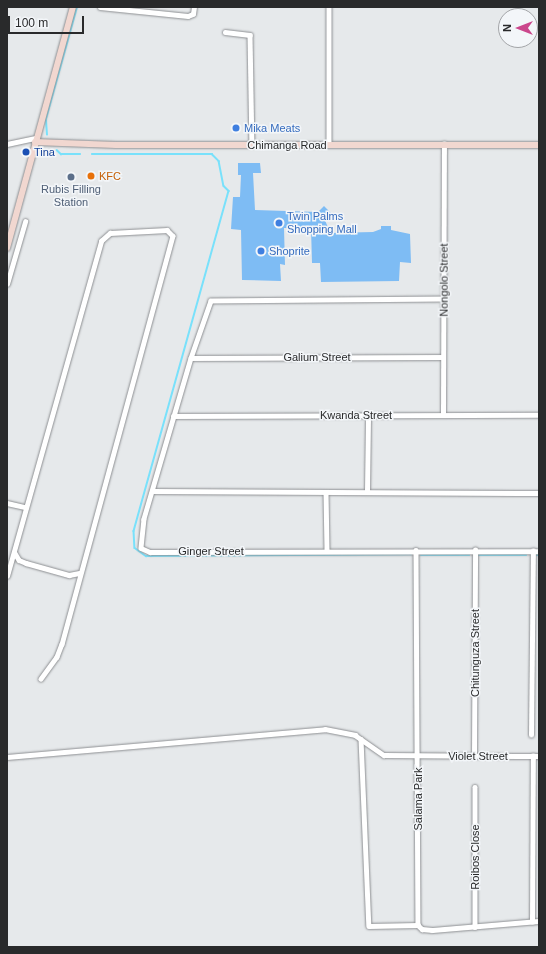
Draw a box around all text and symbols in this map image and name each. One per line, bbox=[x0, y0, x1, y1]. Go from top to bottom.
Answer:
scale bar bbox=[10, 8, 86, 34]
north arrow bbox=[498, 8, 538, 48]
text: 100 m bbox=[15, 16, 48, 30]
text: N bbox=[501, 24, 513, 32]
place label: Mika Meats bbox=[244, 121, 300, 135]
marker: Mika Meats bbox=[231, 123, 241, 133]
street label: Chimanga Road bbox=[247, 138, 327, 152]
place label: Tina bbox=[34, 145, 55, 159]
marker: Tina bbox=[21, 147, 31, 157]
place label: KFC bbox=[99, 169, 121, 183]
marker: KFC bbox=[86, 171, 96, 181]
marker: Rubis Filling Station bbox=[66, 172, 76, 182]
place label: Rubis Filling Station bbox=[41, 183, 101, 209]
place label: Twin Palms Shopping Mall bbox=[287, 210, 357, 236]
marker: Twin Palms Shopping Mall bbox=[274, 218, 284, 228]
street label: Nongolo Street bbox=[437, 243, 451, 317]
place label: Shoprite bbox=[269, 244, 310, 258]
marker: Shoprite bbox=[256, 246, 266, 256]
street label: Galium Street bbox=[283, 350, 351, 364]
street label: Kwanda Street bbox=[320, 408, 392, 422]
street label: Ginger Street bbox=[178, 544, 244, 558]
street label: Chitunguza Street bbox=[468, 609, 482, 697]
street label: Violet Street bbox=[448, 749, 508, 763]
street label: Salama Park bbox=[411, 768, 425, 830]
street label: Roibos Close bbox=[468, 824, 482, 890]

